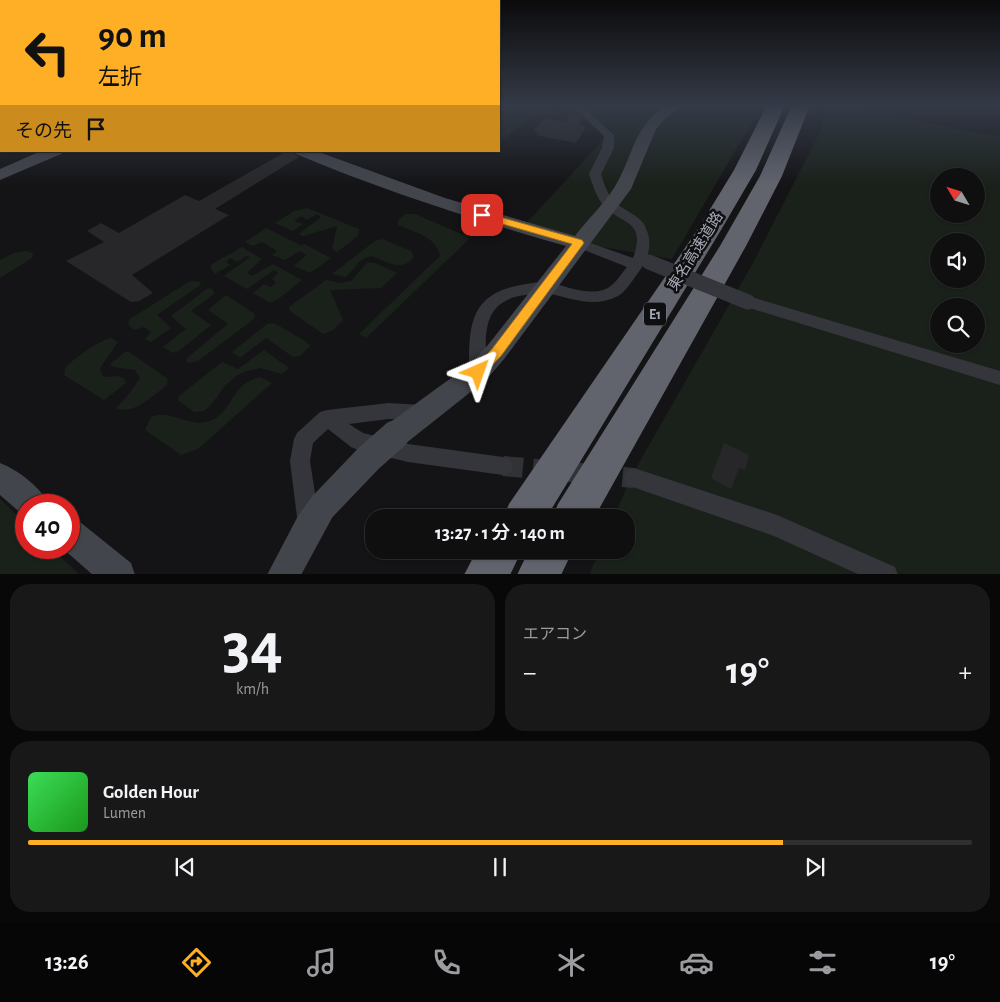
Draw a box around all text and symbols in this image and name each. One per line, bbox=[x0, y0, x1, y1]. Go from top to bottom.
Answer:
text: 90 m bbox=[98, 19, 167, 54]
icon: left bbox=[15, 20, 80, 85]
text: 左折 bbox=[98, 66, 142, 88]
icon: arrive bbox=[82, 115, 110, 143]
text: その先 bbox=[15, 122, 72, 141]
north arrow bbox=[930, 168, 985, 222]
map controls bbox=[930, 168, 985, 353]
pin bbox=[461, 194, 503, 236]
icon: arrive bbox=[468, 201, 496, 229]
street label: 東名高速道路 bbox=[664, 209, 726, 293]
button: sound bbox=[930, 233, 985, 288]
button: search bbox=[930, 298, 985, 353]
road number: E1 bbox=[644, 302, 666, 326]
position arrow bbox=[451, 345, 503, 397]
speed limit sign: 40 bbox=[15, 494, 80, 559]
text: 13:27 · 1 分 · 140 m bbox=[435, 524, 565, 543]
text: 34 bbox=[222, 615, 283, 680]
text: エアコン bbox=[523, 626, 587, 642]
text: 19° bbox=[726, 653, 769, 691]
text: − bbox=[523, 659, 536, 687]
text: + bbox=[959, 659, 972, 687]
text: km/h bbox=[236, 681, 269, 697]
text: Golden Hour bbox=[103, 783, 199, 802]
text: Lumen bbox=[103, 805, 146, 821]
icon: previous bbox=[171, 853, 199, 881]
icon: pause bbox=[486, 853, 514, 881]
icon: next bbox=[801, 853, 829, 881]
icon: directions bbox=[179, 945, 214, 980]
icon: music bbox=[304, 945, 339, 980]
icon: phone bbox=[429, 945, 464, 980]
icon: climate bbox=[554, 945, 589, 980]
icon: car bbox=[679, 945, 714, 980]
icon: filters bbox=[805, 945, 840, 980]
text: 13:26 bbox=[45, 951, 89, 973]
text: 19° bbox=[930, 951, 955, 973]

